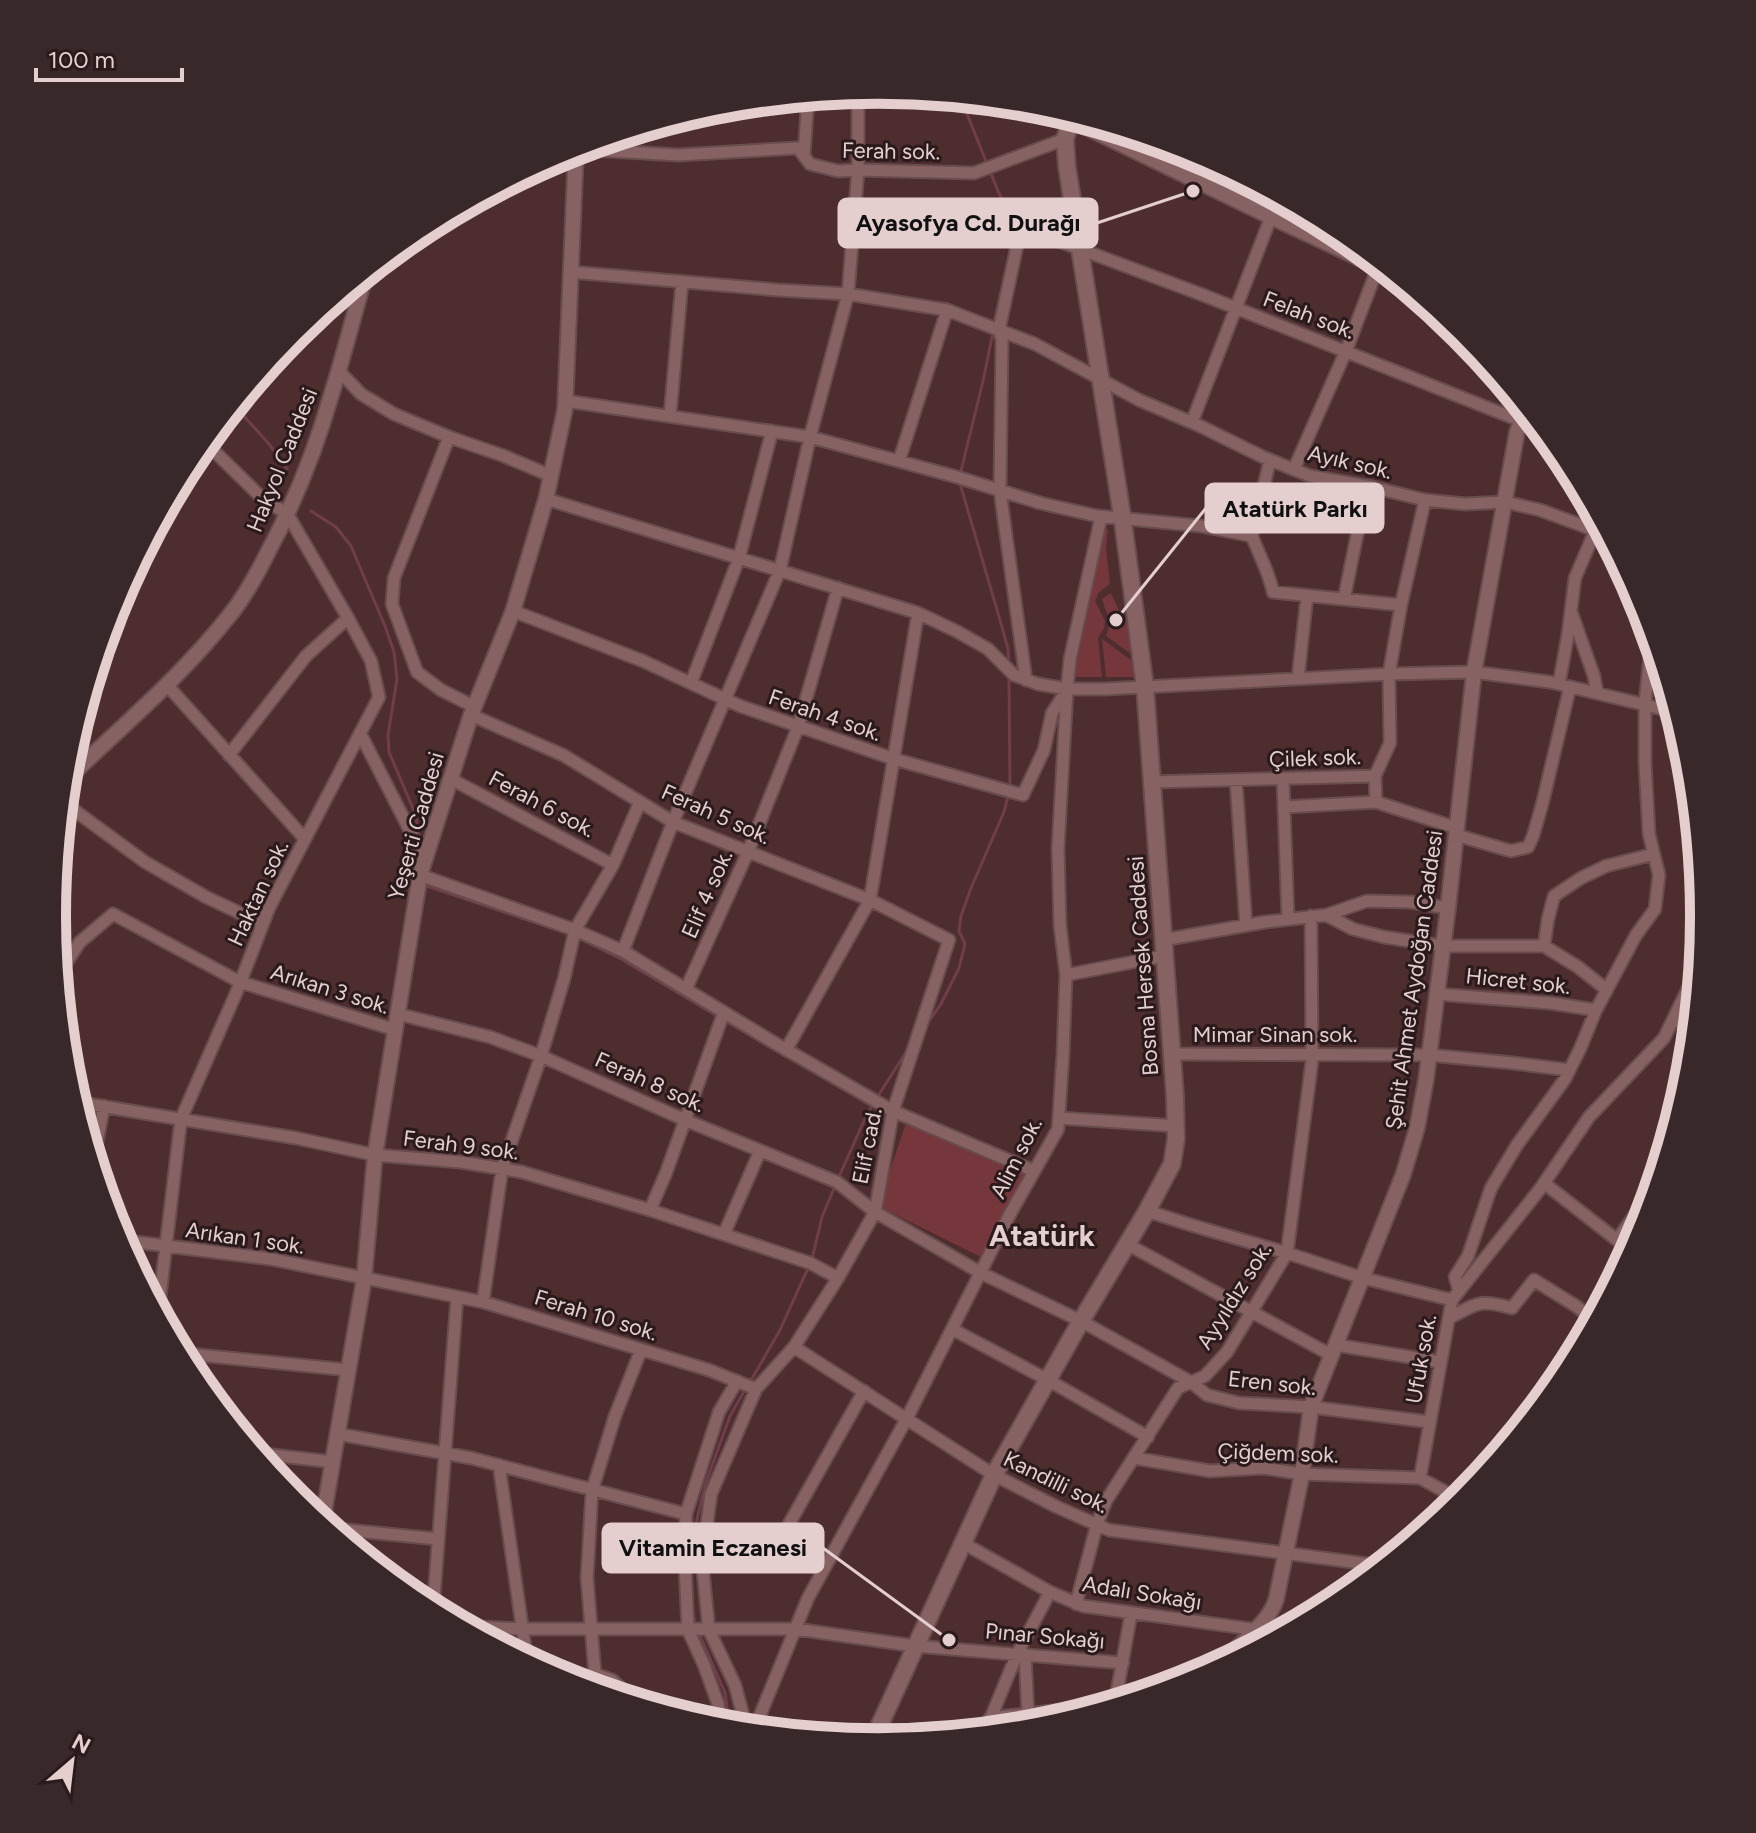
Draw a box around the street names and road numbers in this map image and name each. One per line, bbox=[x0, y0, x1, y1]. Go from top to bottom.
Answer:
street label: Ferah sok. bbox=[842, 137, 940, 165]
street label: Felah sok. bbox=[1259, 285, 1359, 345]
street label: Hakyol Caddesi bbox=[241, 384, 323, 536]
street label: Ayık sok. bbox=[1305, 439, 1395, 485]
street label: Ferah 4 sok. bbox=[765, 683, 885, 747]
street label: Çilek sok. bbox=[1268, 743, 1362, 773]
street label: Yeşerti Caddesi bbox=[382, 749, 450, 903]
street label: Ferah 6 sok. bbox=[484, 765, 600, 843]
street label: Ferah 5 sok. bbox=[657, 778, 775, 850]
street label: Şehit Ahmet Aydoğan Caddesi bbox=[1380, 829, 1448, 1131]
street label: Haktan sok. bbox=[222, 836, 294, 950]
street label: Elif 4 sok. bbox=[676, 846, 738, 942]
street label: Bosna Hersek Caddesi bbox=[1122, 855, 1164, 1077]
street label: Arıkan 3 sok. bbox=[267, 958, 393, 1020]
street label: Hicret sok. bbox=[1464, 962, 1572, 1000]
street label: Mimar Sinan sok. bbox=[1193, 1021, 1357, 1048]
street label: Ferah 8 sok. bbox=[591, 1046, 709, 1118]
street label: Elif cad. bbox=[846, 1106, 888, 1186]
street label: Alim sok. bbox=[984, 1113, 1048, 1203]
street label: Ferah 9 sok. bbox=[402, 1125, 520, 1165]
street label: Arıkan 1 sok. bbox=[184, 1216, 306, 1260]
street label: Ayyıldız sok. bbox=[1191, 1238, 1277, 1354]
street label: Ferah 10 sok. bbox=[531, 1284, 661, 1346]
street label: Ufuk sok. bbox=[1400, 1312, 1442, 1406]
street label: Eren sok. bbox=[1227, 1365, 1317, 1401]
street label: Çiğdem sok. bbox=[1217, 1437, 1339, 1469]
street label: Kandilli sok. bbox=[999, 1445, 1113, 1519]
street label: Adalı Sokağı bbox=[1081, 1570, 1203, 1616]
street label: Pınar Sokağı bbox=[984, 1617, 1106, 1655]

